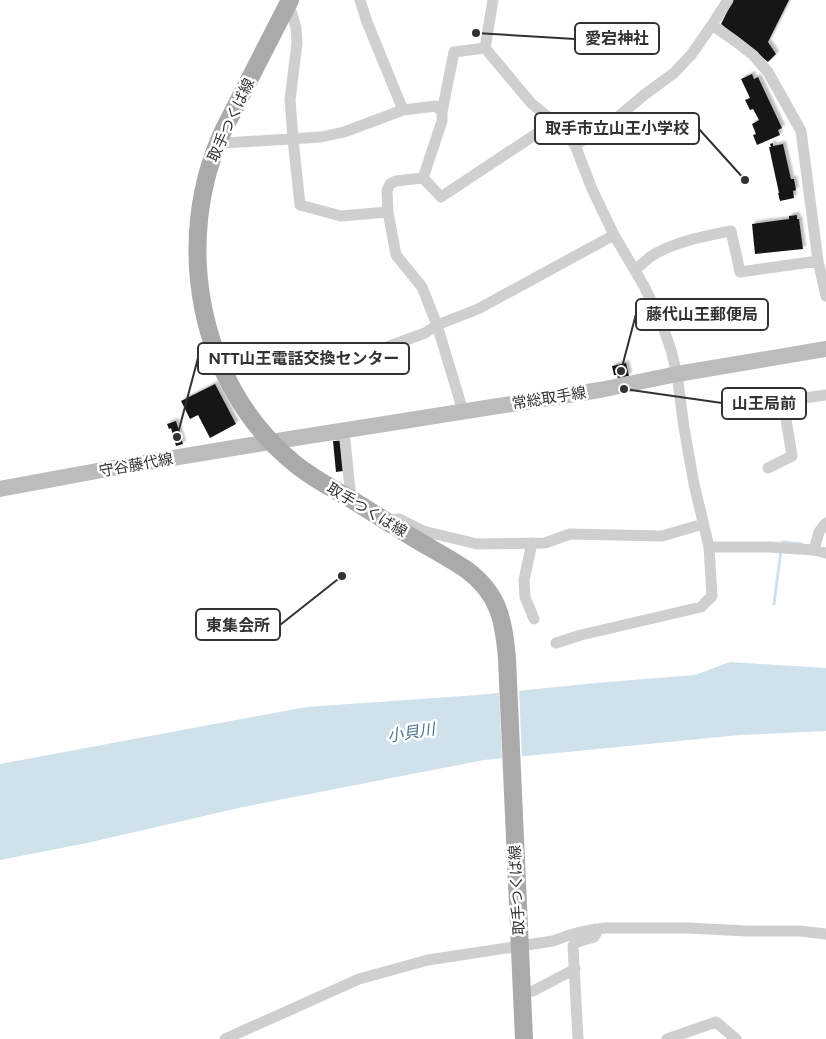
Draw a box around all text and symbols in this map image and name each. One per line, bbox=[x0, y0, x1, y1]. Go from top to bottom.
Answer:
callout: 愛宕神社 bbox=[575, 23, 659, 54]
text: 愛宕神社 bbox=[585, 29, 649, 48]
street label: 取手つくば線 bbox=[204, 75, 258, 165]
callout: 取手市立山王小学校 bbox=[535, 113, 699, 144]
text: 取手市立山王小学校 bbox=[545, 119, 689, 138]
callout: 藤代山王郵便局 bbox=[636, 299, 768, 330]
text: 藤代山王郵便局 bbox=[646, 305, 758, 324]
callout: NTT山王電話交換センター bbox=[198, 343, 409, 374]
text: NTT山王電話交換センター bbox=[208, 349, 400, 368]
street label: 常総取手線 bbox=[511, 383, 587, 413]
callout: 山王局前 bbox=[722, 388, 806, 419]
text: 山王局前 bbox=[732, 394, 796, 413]
street label: 守谷藤代線 bbox=[97, 450, 175, 480]
street label: 取手つくば線 bbox=[324, 479, 410, 541]
callout: 東集会所 bbox=[196, 609, 280, 640]
text: 東集会所 bbox=[206, 616, 270, 635]
water label: 小貝川 bbox=[386, 719, 438, 746]
street label: 取手つくば線 bbox=[506, 845, 528, 935]

